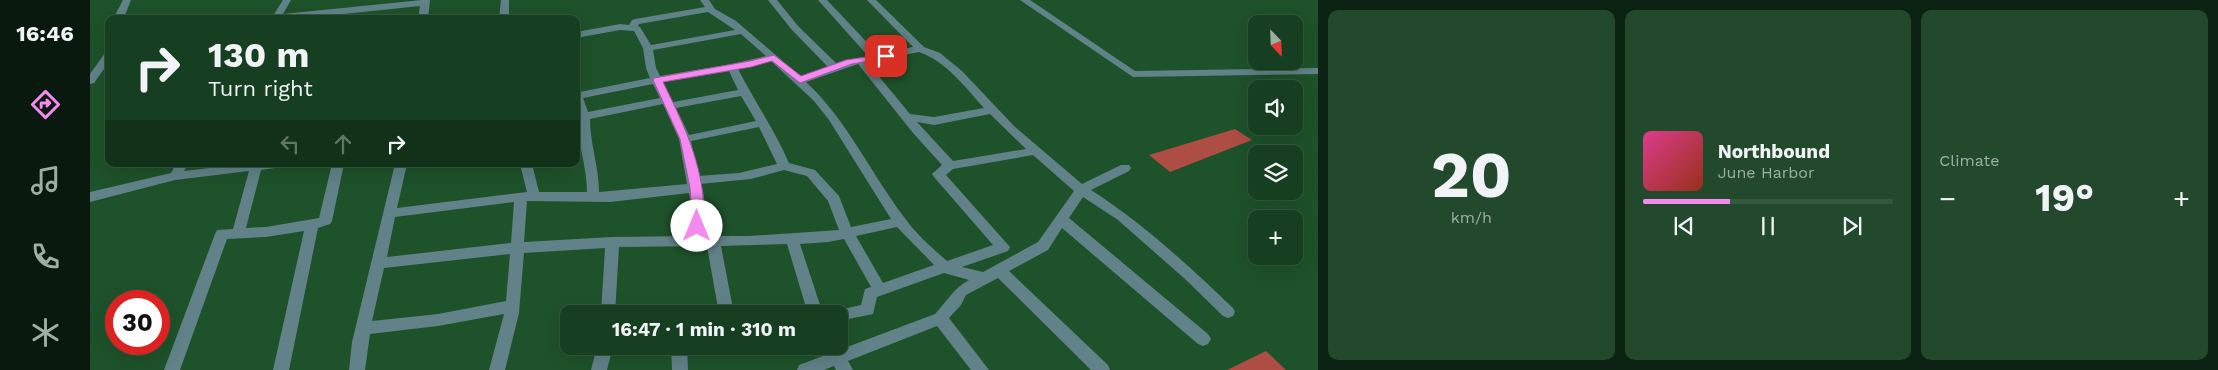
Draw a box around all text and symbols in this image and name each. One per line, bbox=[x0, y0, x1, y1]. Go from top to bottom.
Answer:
north arrow bbox=[1248, 15, 1302, 70]
map controls bbox=[1248, 15, 1303, 265]
text: 16:46 bbox=[16, 21, 74, 46]
text: 130 m bbox=[208, 34, 309, 76]
icon: right bbox=[125, 35, 190, 100]
pin bbox=[865, 35, 907, 77]
icon: arrive bbox=[872, 42, 900, 70]
text: Turn right bbox=[208, 76, 313, 101]
button: sound bbox=[1248, 80, 1303, 135]
icon: directions bbox=[28, 87, 63, 122]
icon: left bbox=[276, 130, 304, 158]
icon: ahead bbox=[329, 130, 357, 158]
icon: right bbox=[382, 130, 410, 158]
text: 20 bbox=[1431, 137, 1512, 213]
text: Northbound bbox=[1718, 140, 1830, 163]
button: layers bbox=[1248, 145, 1303, 200]
text: Climate bbox=[1939, 151, 1999, 170]
icon: music bbox=[28, 163, 63, 198]
text: June Harbor bbox=[1718, 163, 1814, 182]
text: 19° bbox=[2035, 176, 2094, 220]
text: − bbox=[1939, 182, 1956, 215]
text: + bbox=[2173, 182, 2190, 215]
position arrow bbox=[670, 199, 722, 251]
text: km/h bbox=[1451, 208, 1492, 227]
button: + bbox=[1248, 210, 1303, 265]
icon: previous bbox=[1670, 212, 1698, 240]
icon: pause bbox=[1754, 212, 1782, 240]
icon: next bbox=[1838, 212, 1866, 240]
icon: phone bbox=[28, 239, 63, 274]
speed limit sign: 30 bbox=[105, 290, 170, 355]
icon: climate bbox=[28, 315, 63, 350]
text: 16:47 · 1 min · 310 m bbox=[612, 318, 796, 341]

